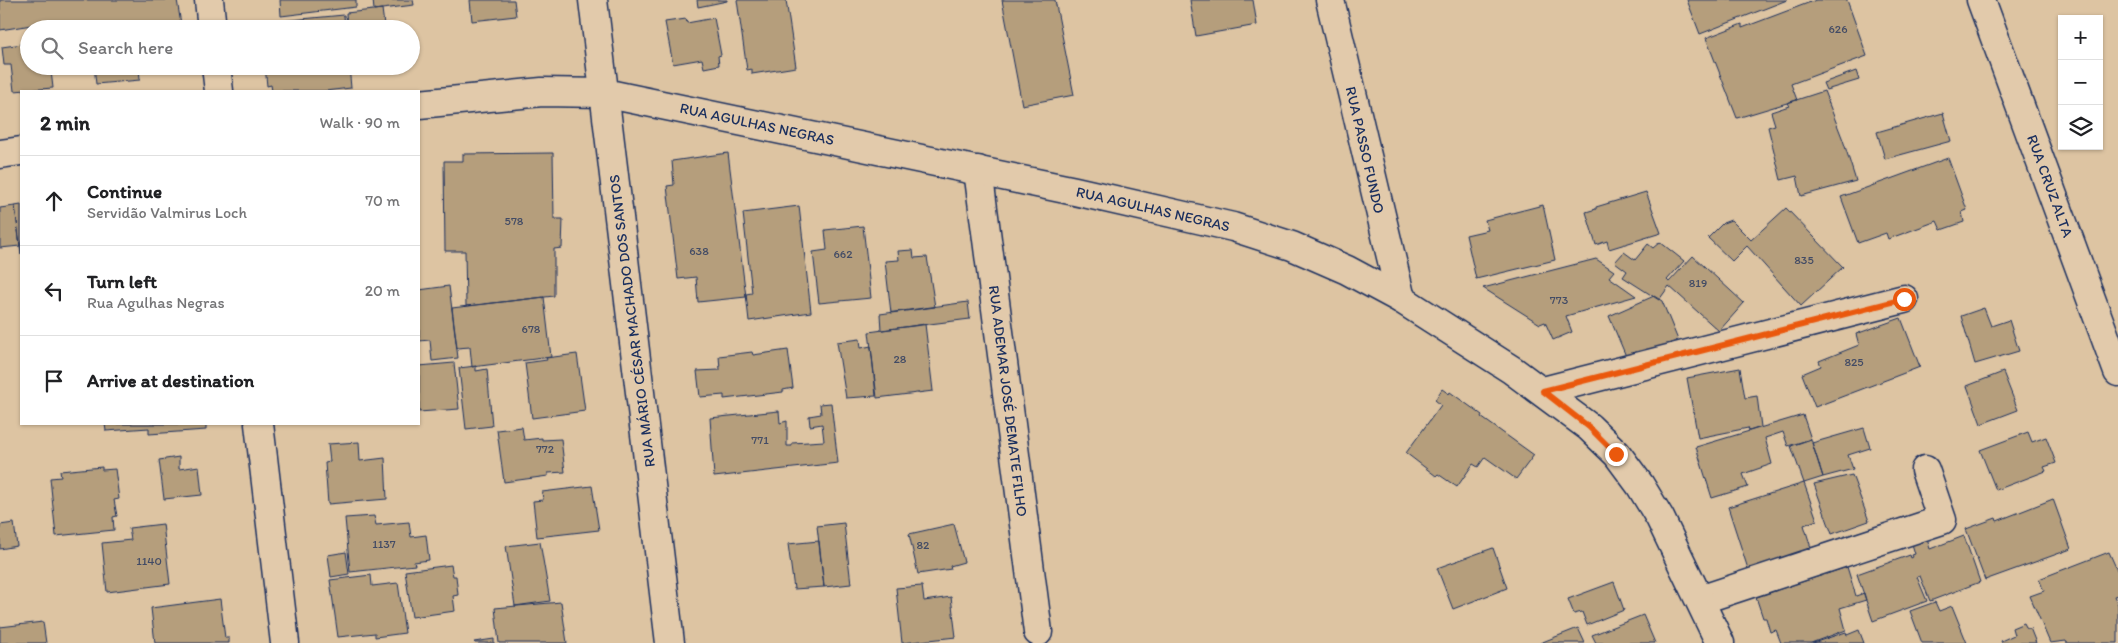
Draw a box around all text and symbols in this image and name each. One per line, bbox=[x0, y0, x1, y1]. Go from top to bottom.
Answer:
map controls bbox=[2058, 15, 2103, 150]
button: + bbox=[2058, 15, 2103, 60]
search box bbox=[20, 20, 420, 75]
house number: 626 bbox=[1828, 22, 1848, 36]
icon: search bbox=[38, 34, 66, 62]
text: Search here bbox=[78, 36, 173, 59]
button: − bbox=[2058, 60, 2103, 105]
street label: RUA PASSO FUNDO bbox=[1342, 85, 1388, 215]
street label: RUA AGULHAS NEGRAS bbox=[678, 99, 836, 149]
button: layers bbox=[2058, 105, 2103, 150]
text: 2 min bbox=[40, 110, 90, 135]
text: Walk · 90 m bbox=[320, 113, 400, 132]
street label: RUA CRUZ ALTA bbox=[2023, 132, 2077, 240]
street label: RUA MÁRIO CÉSAR MACHADO DOS SANTOS bbox=[605, 174, 659, 468]
text: Continue bbox=[87, 180, 162, 203]
street label: RUA AGULHAS NEGRAS bbox=[1074, 183, 1232, 235]
icon: ahead bbox=[40, 187, 68, 215]
text: 70 m bbox=[365, 191, 400, 210]
text: Servidão Valmirus Loch bbox=[87, 203, 247, 222]
house number: 578 bbox=[505, 214, 524, 228]
house number: 638 bbox=[689, 244, 709, 258]
house number: 662 bbox=[833, 247, 853, 261]
house number: 835 bbox=[1794, 253, 1814, 267]
text: Turn left bbox=[87, 270, 157, 293]
house number: 819 bbox=[1689, 276, 1707, 290]
icon: left bbox=[40, 277, 68, 305]
text: 20 m bbox=[365, 281, 400, 300]
street label: RUA ADEMAR JOSÉ DEMATE FILHO bbox=[985, 284, 1031, 518]
route start bbox=[1893, 288, 1916, 311]
text: Rua Agulhas Negras bbox=[87, 293, 225, 312]
house number: 773 bbox=[1550, 293, 1569, 307]
house number: 678 bbox=[522, 322, 541, 336]
house number: 28 bbox=[894, 352, 907, 366]
house number: 825 bbox=[1844, 355, 1864, 369]
icon: arrive bbox=[40, 367, 68, 395]
text: Arrive at destination bbox=[87, 369, 254, 392]
house number: 771 bbox=[751, 433, 769, 447]
house number: 772 bbox=[536, 442, 555, 456]
route end bbox=[1605, 443, 1628, 466]
house number: 1137 bbox=[372, 537, 396, 551]
house number: 82 bbox=[917, 538, 930, 552]
house number: 1140 bbox=[136, 554, 162, 568]

